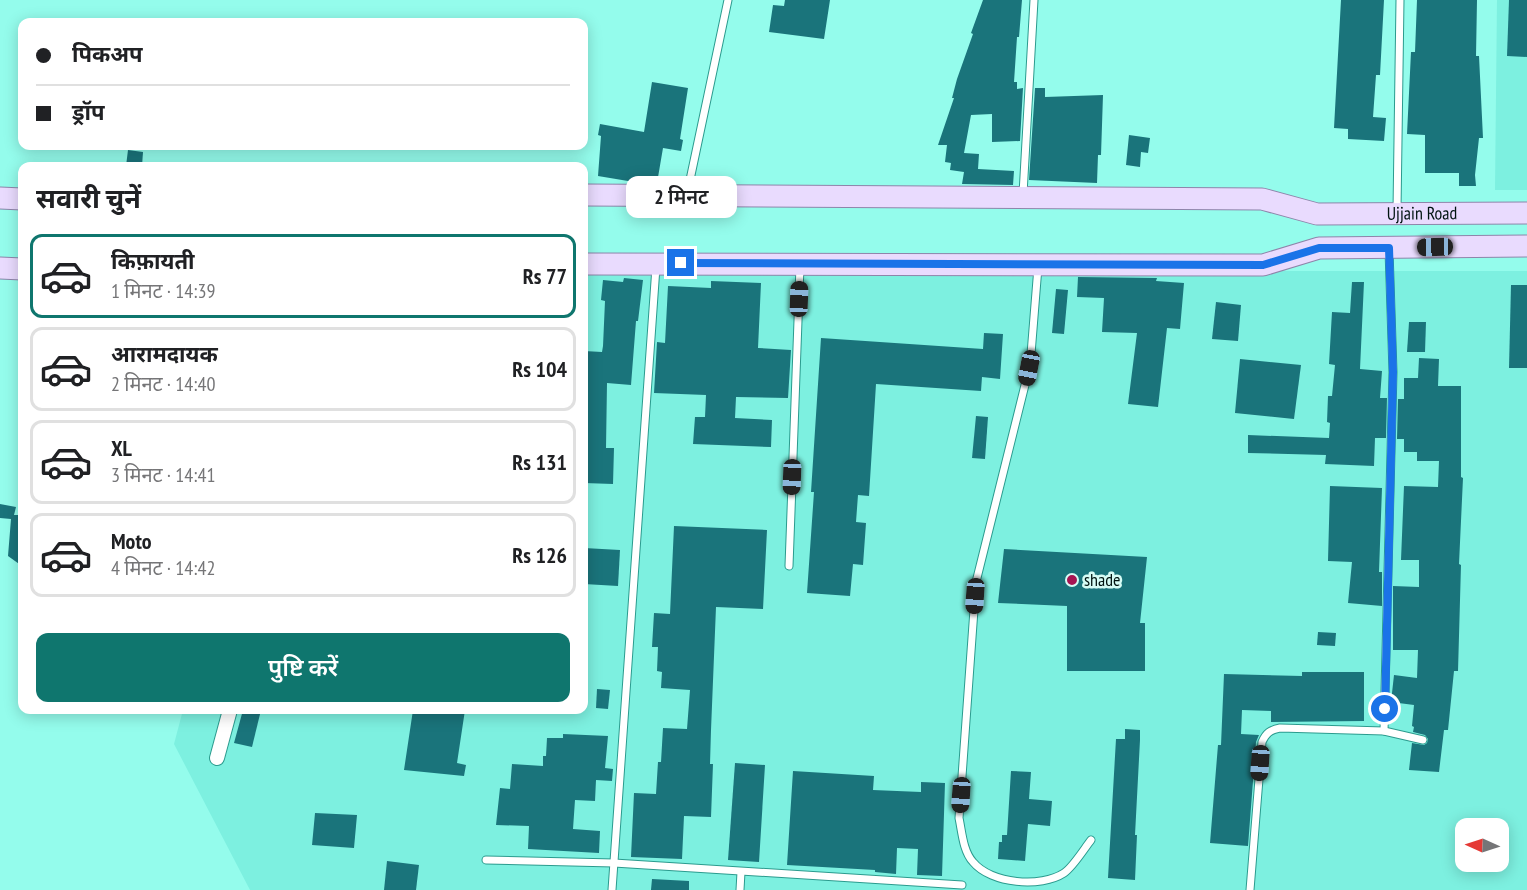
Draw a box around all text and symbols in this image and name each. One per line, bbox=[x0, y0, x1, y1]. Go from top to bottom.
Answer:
text: पिकअप bbox=[72, 40, 143, 68]
text: ड्रॉप bbox=[72, 98, 105, 126]
callout: 2 मिनट bbox=[626, 176, 736, 218]
text: सवारी चुनें bbox=[36, 181, 141, 215]
text: 2 मिनट bbox=[654, 184, 709, 210]
street label: Ujjain Road bbox=[1387, 201, 1457, 225]
car bbox=[1417, 238, 1453, 256]
text: किफ़ायती bbox=[111, 247, 195, 275]
icon: car bbox=[39, 249, 93, 303]
route end bbox=[667, 249, 694, 276]
text: Rs 77 bbox=[523, 262, 567, 290]
text: 1 मिनट · 14:39 bbox=[111, 278, 215, 304]
car bbox=[789, 281, 809, 317]
text: आरामदायक bbox=[111, 340, 218, 368]
icon: car bbox=[39, 342, 93, 396]
car bbox=[1017, 349, 1041, 387]
text: Rs 104 bbox=[512, 355, 567, 383]
text: 2 मिनट · 14:40 bbox=[111, 371, 215, 397]
text: XL bbox=[111, 434, 132, 462]
icon: car bbox=[39, 435, 93, 489]
text: Rs 131 bbox=[512, 448, 567, 476]
car bbox=[782, 459, 802, 495]
text: 3 मिनट · 14:41 bbox=[111, 462, 215, 488]
text: Moto bbox=[111, 527, 152, 555]
icon: car bbox=[39, 528, 93, 582]
text: Rs 126 bbox=[512, 541, 567, 569]
text: 4 मिनट · 14:42 bbox=[111, 555, 215, 581]
place label: shade bbox=[1084, 568, 1120, 591]
marker: shade bbox=[1065, 573, 1079, 587]
car bbox=[965, 577, 985, 615]
button: पुष्टि करें bbox=[36, 633, 570, 702]
route start bbox=[1371, 695, 1398, 722]
car bbox=[1250, 744, 1270, 782]
car bbox=[951, 776, 971, 814]
north arrow bbox=[1455, 818, 1509, 872]
map controls bbox=[1455, 818, 1509, 872]

